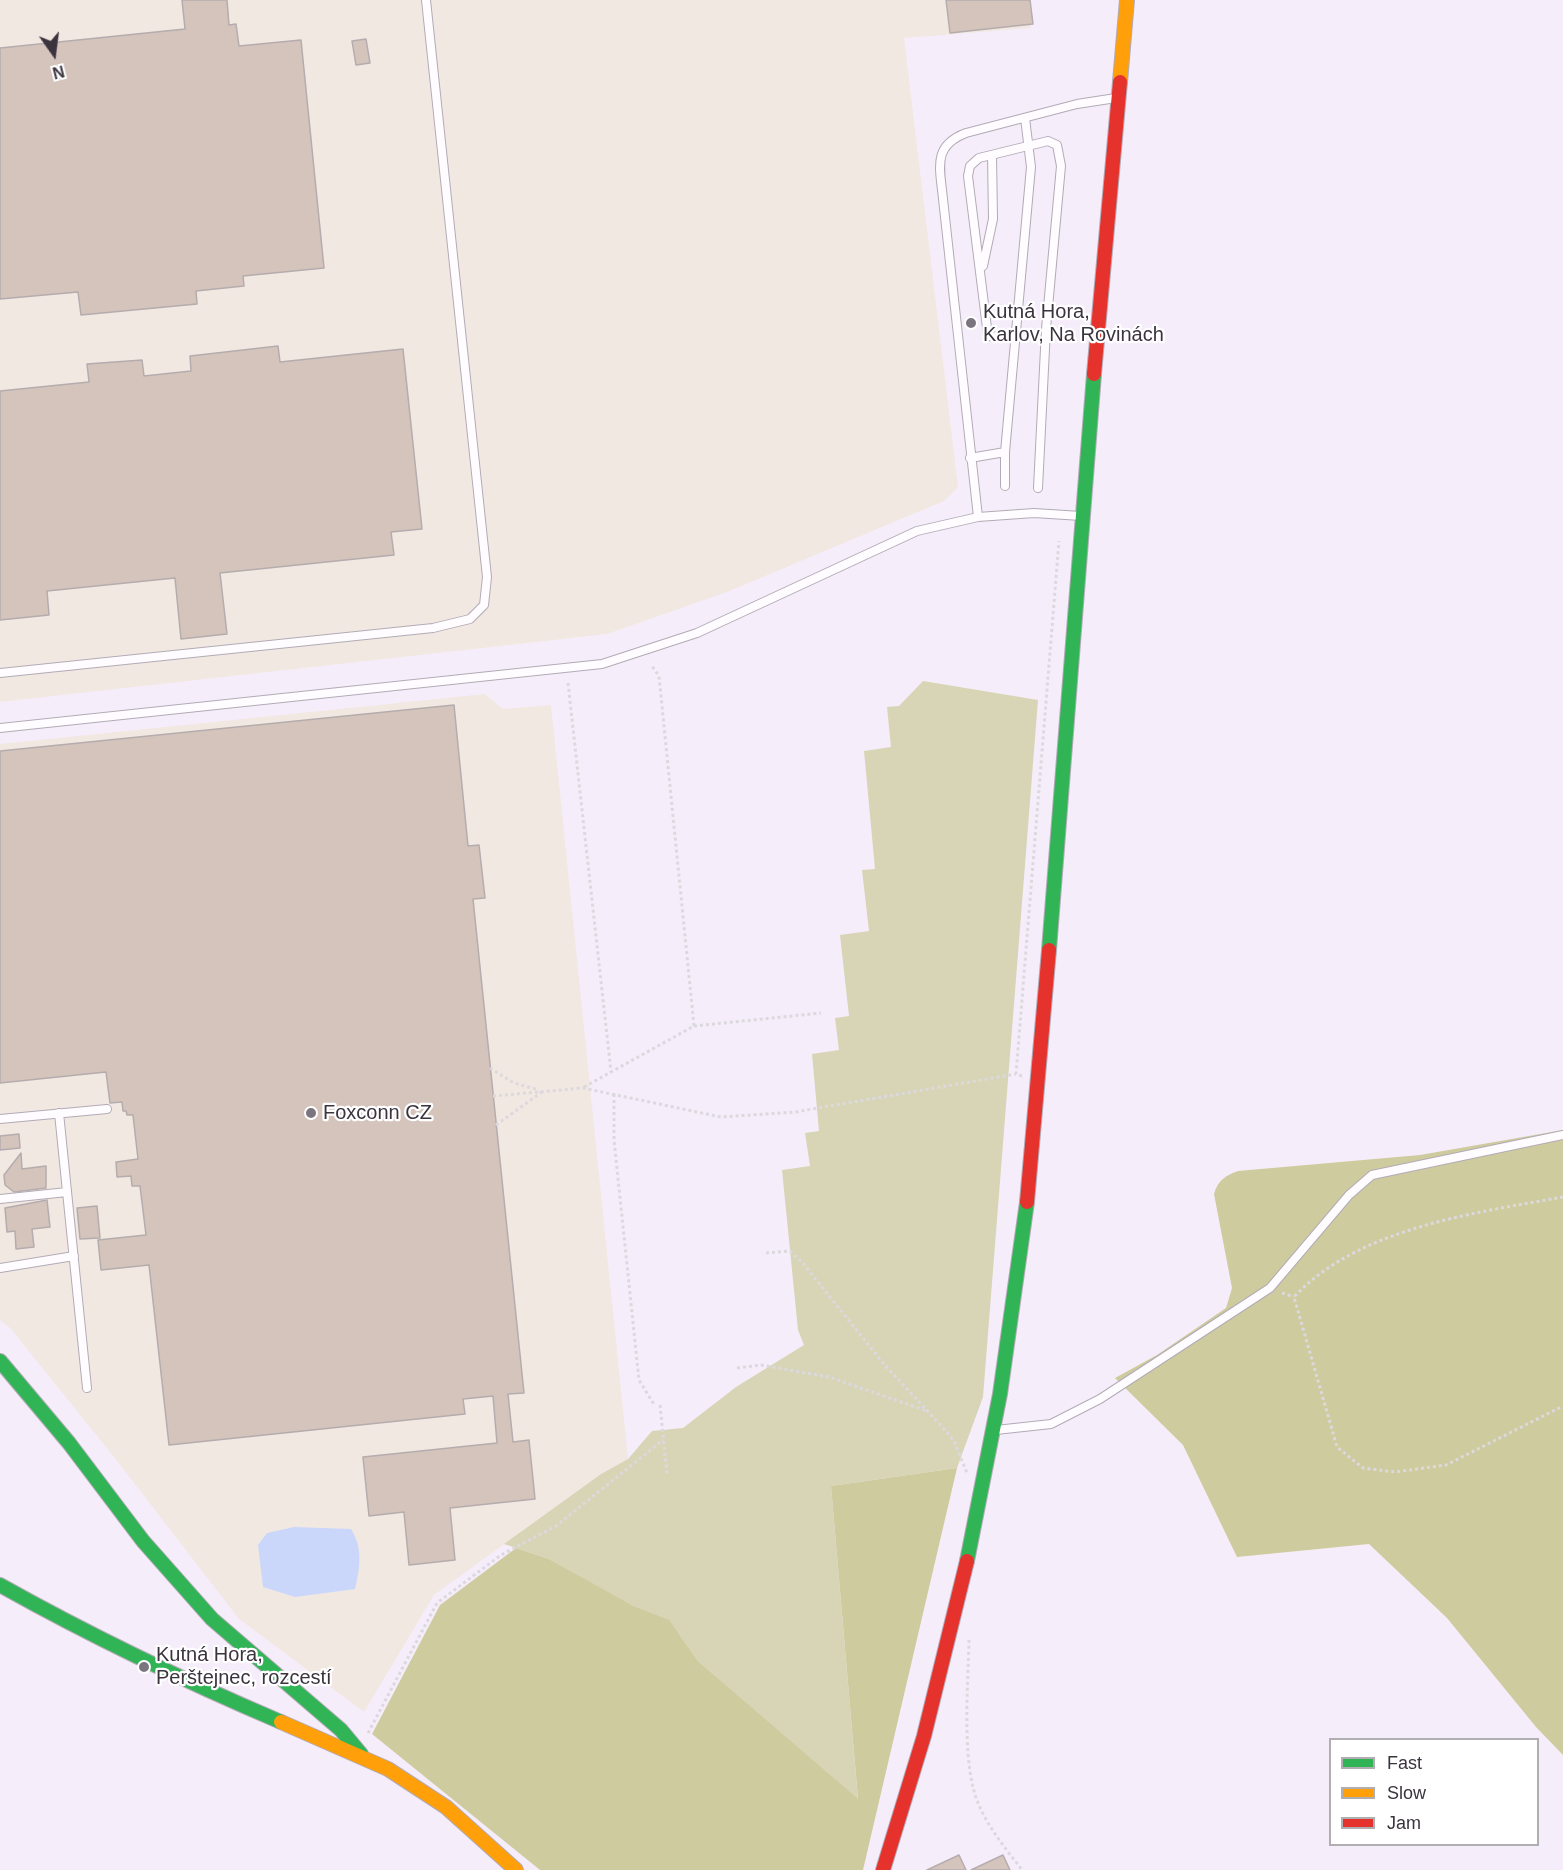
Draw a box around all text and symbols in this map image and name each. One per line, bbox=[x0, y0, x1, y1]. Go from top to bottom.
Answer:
north arrow bbox=[24, 24, 84, 84]
text: N bbox=[51, 62, 66, 82]
place label: Kutná Hora, Karlov, Na Rovinách bbox=[983, 300, 1164, 347]
marker: Kutná Hora, Karlov, Na Rovinách bbox=[964, 316, 978, 330]
place label: Foxconn CZ bbox=[323, 1101, 432, 1125]
marker: Foxconn CZ bbox=[304, 1106, 318, 1120]
place label: Kutná Hora, Perštejnec, rozcestí bbox=[156, 1643, 332, 1690]
marker: Kutná Hora, Perštejnec, rozcestí bbox=[137, 1660, 151, 1674]
legend bbox=[1329, 1738, 1539, 1846]
text: Fast bbox=[1387, 1753, 1422, 1773]
text: Slow bbox=[1387, 1783, 1426, 1803]
text: Jam bbox=[1387, 1813, 1421, 1833]

